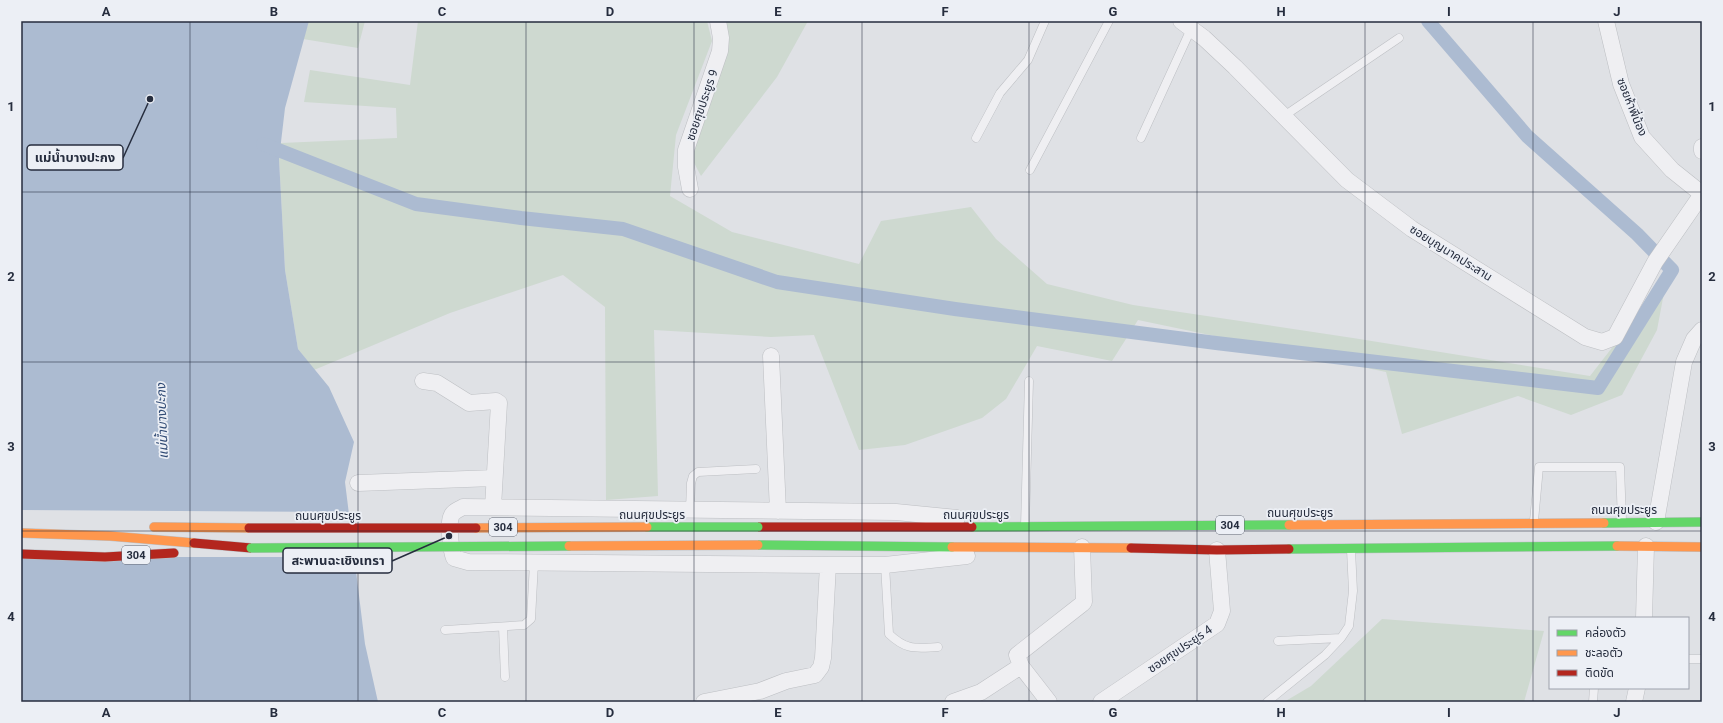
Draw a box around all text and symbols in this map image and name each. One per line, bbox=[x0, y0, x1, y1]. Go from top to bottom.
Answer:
text: A bbox=[102, 4, 111, 19]
text: B bbox=[270, 4, 278, 19]
text: C bbox=[438, 4, 447, 19]
text: D bbox=[606, 4, 614, 19]
text: E bbox=[774, 4, 782, 19]
text: F bbox=[941, 4, 949, 19]
text: G bbox=[1109, 4, 1118, 19]
text: H bbox=[1276, 4, 1286, 19]
text: I bbox=[1447, 4, 1451, 19]
text: J bbox=[1613, 4, 1621, 19]
street label: ซอยศุขประยูร 9 bbox=[683, 67, 721, 143]
street label: ซอยห้าพี่น้อง bbox=[1614, 75, 1652, 138]
text: 1 bbox=[7, 99, 15, 114]
text: 1 bbox=[1708, 99, 1716, 114]
callout: แม่น้ำบางปะกง bbox=[27, 145, 123, 170]
text: แม่น้ำบางปะกง bbox=[35, 148, 115, 165]
street label: ซอยบุญนาคประสาน bbox=[1407, 222, 1495, 284]
text: 2 bbox=[7, 269, 15, 284]
text: 2 bbox=[1708, 269, 1716, 284]
water label: แม่น้ำบางปะกง bbox=[151, 382, 171, 459]
text: 3 bbox=[7, 439, 15, 454]
text: 3 bbox=[1708, 439, 1716, 454]
street label: ถนนศุขประยูร bbox=[1591, 503, 1657, 517]
street label: ถนนศุขประยูร bbox=[1267, 506, 1333, 520]
street label: ถนนศุขประยูร bbox=[619, 508, 685, 522]
street label: ถนนศุขประยูร bbox=[943, 508, 1009, 522]
street label: ถนนศุขประยูร bbox=[295, 509, 361, 523]
road number: 304 bbox=[1216, 516, 1244, 534]
road number: 304 bbox=[489, 518, 517, 536]
road number: 304 bbox=[122, 546, 150, 564]
callout: สะพานฉะเชิงเทรา bbox=[283, 548, 392, 573]
text: สะพานฉะเชิงเทรา bbox=[291, 553, 385, 568]
text: 4 bbox=[7, 609, 15, 624]
text: 4 bbox=[1708, 609, 1716, 624]
legend bbox=[1549, 617, 1689, 689]
street label: ซอยศุขประยูร 4 bbox=[1145, 622, 1215, 676]
text: คล่องตัว bbox=[1585, 626, 1626, 640]
text: ชะลอตัว bbox=[1585, 646, 1623, 660]
text: ติดขัด bbox=[1585, 666, 1614, 680]
text: A bbox=[102, 705, 111, 720]
text: B bbox=[270, 705, 278, 720]
text: C bbox=[438, 705, 447, 720]
text: D bbox=[606, 705, 614, 720]
text: E bbox=[774, 705, 782, 720]
text: F bbox=[941, 705, 949, 720]
text: G bbox=[1109, 705, 1118, 720]
text: H bbox=[1276, 705, 1286, 720]
text: I bbox=[1447, 705, 1451, 720]
text: J bbox=[1613, 705, 1621, 720]

